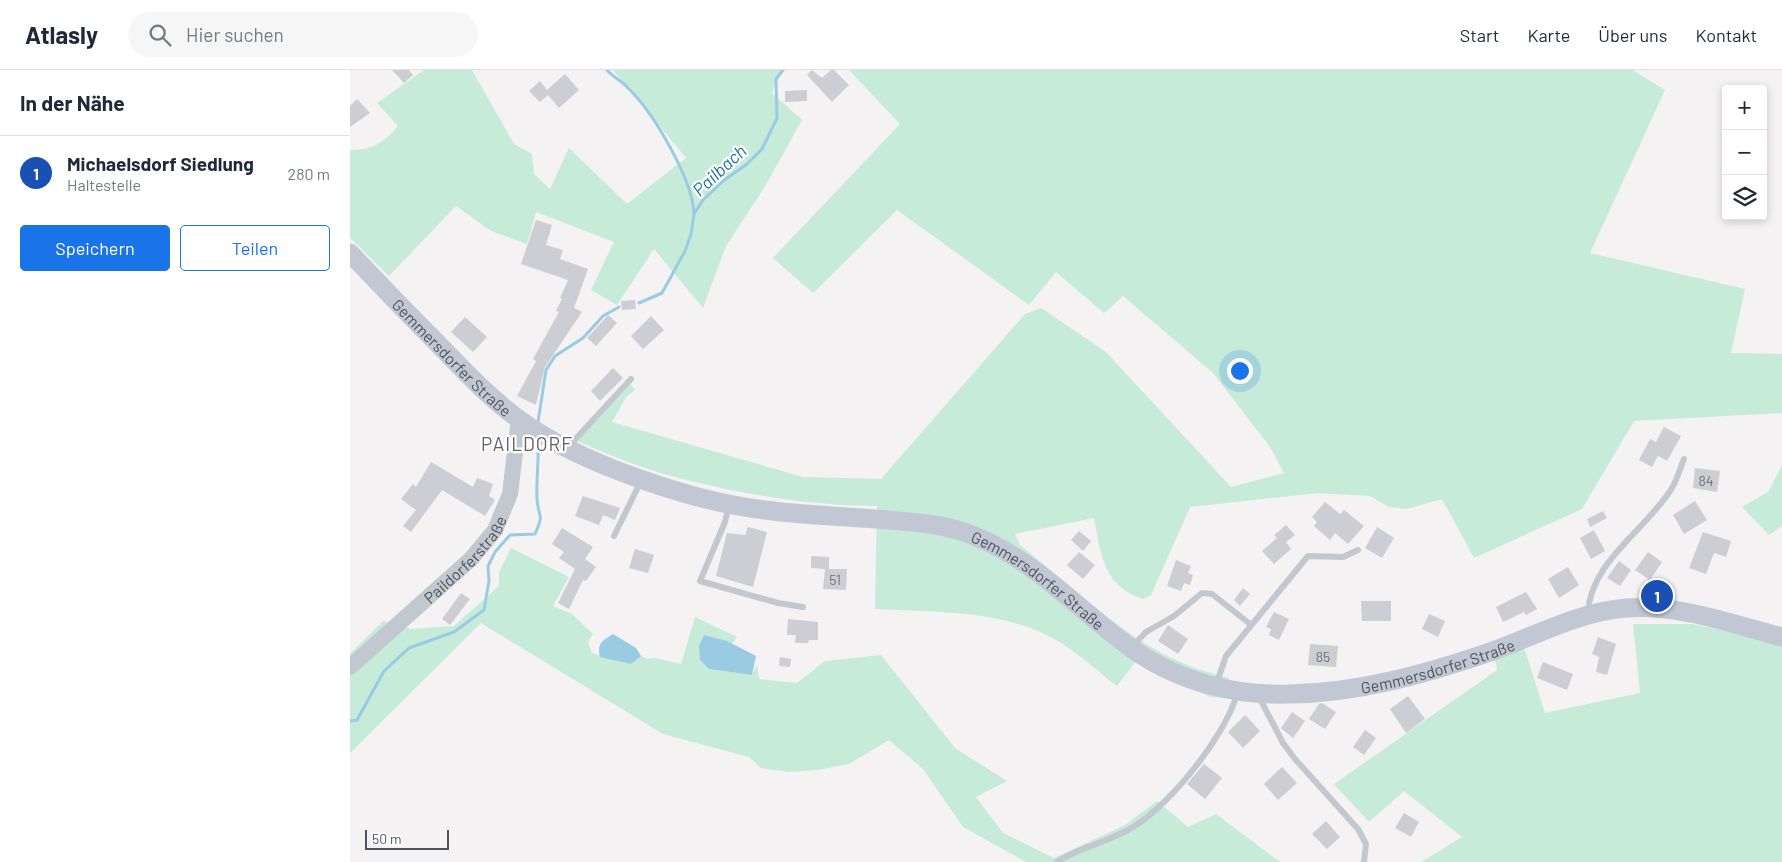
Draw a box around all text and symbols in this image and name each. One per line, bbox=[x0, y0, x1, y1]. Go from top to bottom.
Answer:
search box bbox=[128, 12, 478, 57]
text: Atlasly bbox=[25, 20, 98, 49]
icon: search bbox=[146, 21, 174, 49]
text: Hier suchen bbox=[186, 23, 284, 46]
text: Start bbox=[1460, 24, 1499, 46]
text: Karte bbox=[1527, 24, 1570, 46]
text: Über uns bbox=[1598, 24, 1667, 46]
text: Kontakt bbox=[1695, 24, 1757, 46]
map controls bbox=[1722, 85, 1767, 220]
button: + bbox=[1722, 85, 1767, 130]
text: In der Nähe bbox=[20, 90, 125, 115]
button: − bbox=[1722, 130, 1767, 175]
water label: Pailbach bbox=[687, 140, 751, 200]
text: Michaelsdorf Siedlung bbox=[67, 152, 254, 175]
text: 1 bbox=[33, 164, 39, 183]
text: 280 m bbox=[288, 164, 330, 183]
text: Haltestelle bbox=[67, 175, 141, 194]
button: layers bbox=[1722, 175, 1767, 220]
button: Speichern bbox=[20, 225, 170, 271]
button: Teilen bbox=[180, 225, 330, 271]
street label: Gemmersdorfer Straße bbox=[389, 294, 516, 420]
your location bbox=[1227, 358, 1253, 384]
district label: PAILDORF bbox=[481, 432, 573, 455]
house number: 84 bbox=[1698, 472, 1714, 489]
street label: Paildorferstraße bbox=[419, 513, 509, 607]
street label: Gemmersdorfer Straße bbox=[969, 526, 1109, 633]
house number: 51 bbox=[829, 571, 841, 588]
pin: 1 bbox=[1641, 577, 1673, 615]
street label: Gemmersdorfer Straße bbox=[1359, 634, 1517, 696]
house number: 85 bbox=[1316, 648, 1330, 665]
scale bar bbox=[365, 827, 449, 850]
text: 50 m bbox=[372, 830, 401, 847]

